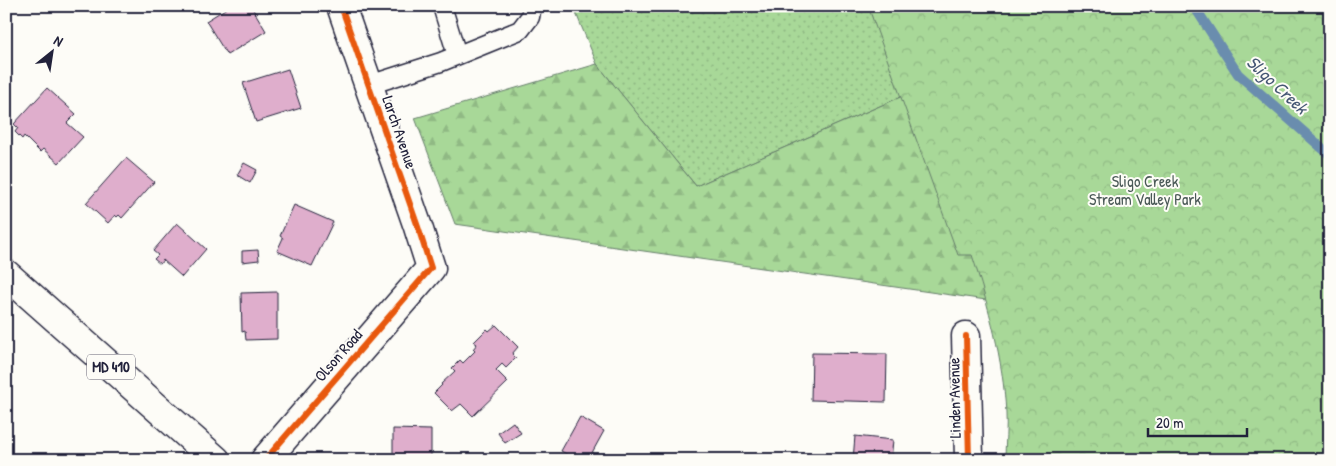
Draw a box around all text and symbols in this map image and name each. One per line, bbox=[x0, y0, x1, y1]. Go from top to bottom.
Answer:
north arrow bbox=[28, 28, 78, 78]
text: N bbox=[51, 30, 67, 51]
water label: Sligo Creek bbox=[1241, 50, 1314, 120]
street label: Larch Avenue bbox=[377, 93, 423, 172]
park label: Sligo Creek Stream Valley Park bbox=[1089, 170, 1201, 210]
street label: Olson Road bbox=[309, 324, 367, 386]
road number: MD 410 bbox=[87, 354, 135, 380]
street label: Linden Avenue bbox=[942, 357, 966, 439]
scale bar bbox=[1148, 406, 1247, 438]
text: 20 m bbox=[1156, 412, 1183, 433]

